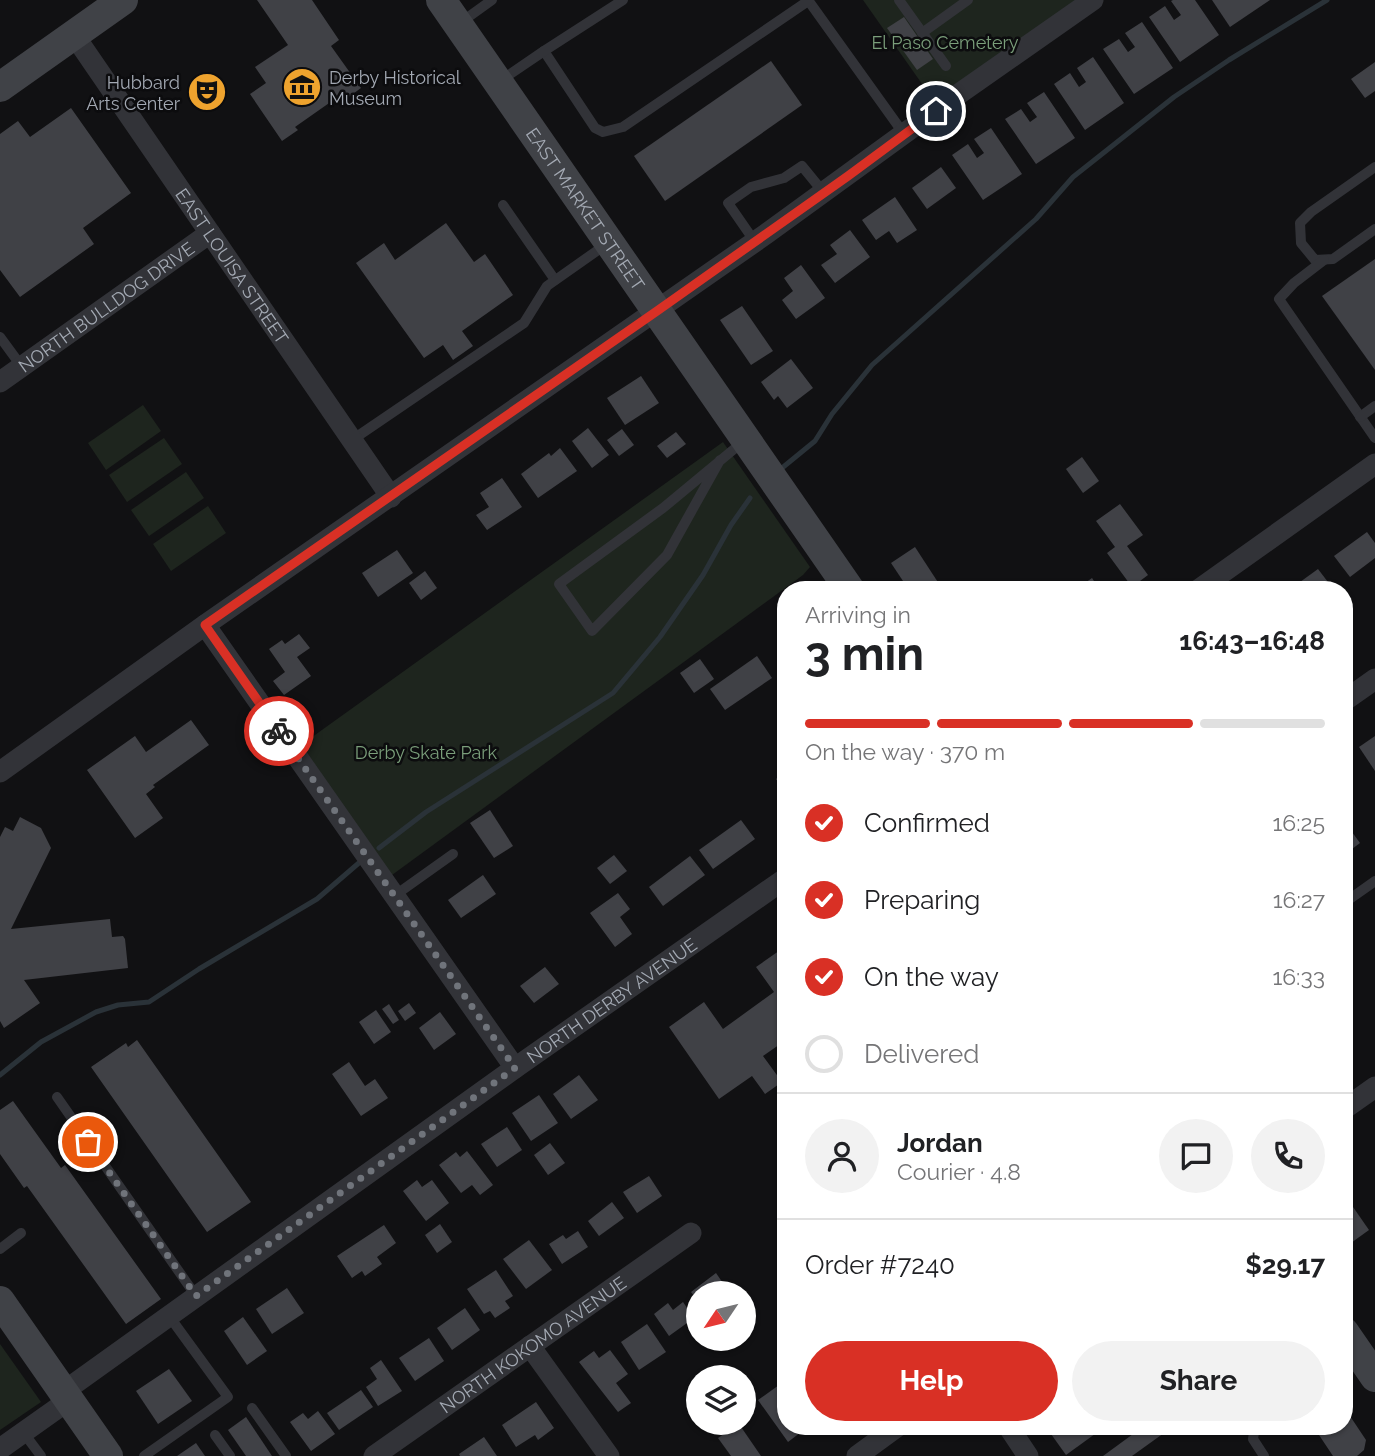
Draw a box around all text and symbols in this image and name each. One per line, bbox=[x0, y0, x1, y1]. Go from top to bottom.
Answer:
park label: El Paso Cemetery bbox=[871, 32, 1019, 53]
museum icon: Derby Historical Museum bbox=[281, 66, 323, 108]
place label: Derby Historical Museum bbox=[329, 67, 461, 109]
theatre icon: Hubbard Arts Center bbox=[186, 71, 228, 113]
place label: Hubbard Arts Center bbox=[86, 72, 181, 114]
pin bbox=[906, 81, 966, 141]
icon: home bbox=[917, 92, 955, 130]
street label: EAST MARKET STREET bbox=[522, 124, 649, 294]
street label: EAST LOUISA STREET bbox=[172, 184, 293, 348]
street label: NORTH BULLDOG DRIVE bbox=[14, 237, 198, 376]
text: Arriving in bbox=[805, 601, 911, 628]
text: 16:43–16:48 bbox=[1179, 626, 1325, 656]
text: 3 min bbox=[805, 627, 924, 681]
courier bbox=[244, 696, 314, 766]
icon: bike bbox=[260, 712, 298, 750]
text: On the way · 370 m bbox=[805, 738, 1005, 765]
park label: Derby Skate Park bbox=[355, 742, 498, 763]
icon: check bbox=[805, 804, 843, 842]
text: Confirmed bbox=[864, 808, 990, 838]
text: 16:25 bbox=[1272, 809, 1325, 836]
icon: check bbox=[805, 881, 843, 919]
text: Preparing bbox=[864, 885, 980, 915]
text: 16:27 bbox=[1273, 886, 1325, 913]
street label: NORTH DERBY AVENUE bbox=[522, 933, 701, 1067]
icon: check bbox=[805, 958, 843, 996]
text: On the way bbox=[864, 962, 999, 992]
text: 16:33 bbox=[1272, 963, 1325, 990]
text: Delivered bbox=[864, 1039, 979, 1069]
pin bbox=[58, 1112, 118, 1172]
button: person bbox=[805, 1119, 879, 1193]
button: chat bbox=[1159, 1119, 1233, 1193]
button: phone bbox=[1251, 1119, 1325, 1193]
icon: bag bbox=[69, 1123, 107, 1161]
text: Jordan bbox=[897, 1128, 983, 1158]
text: Courier · 4.8 bbox=[897, 1158, 1021, 1185]
text: Order #7240 bbox=[805, 1250, 955, 1280]
text: $29.17 bbox=[1245, 1250, 1325, 1280]
street label: NORTH KOKOMO AVENUE bbox=[435, 1272, 630, 1417]
north arrow bbox=[686, 1281, 756, 1351]
map controls bbox=[686, 1281, 756, 1435]
button: Help bbox=[805, 1341, 1058, 1421]
button: Share bbox=[1072, 1341, 1325, 1421]
button: layers bbox=[686, 1365, 756, 1435]

